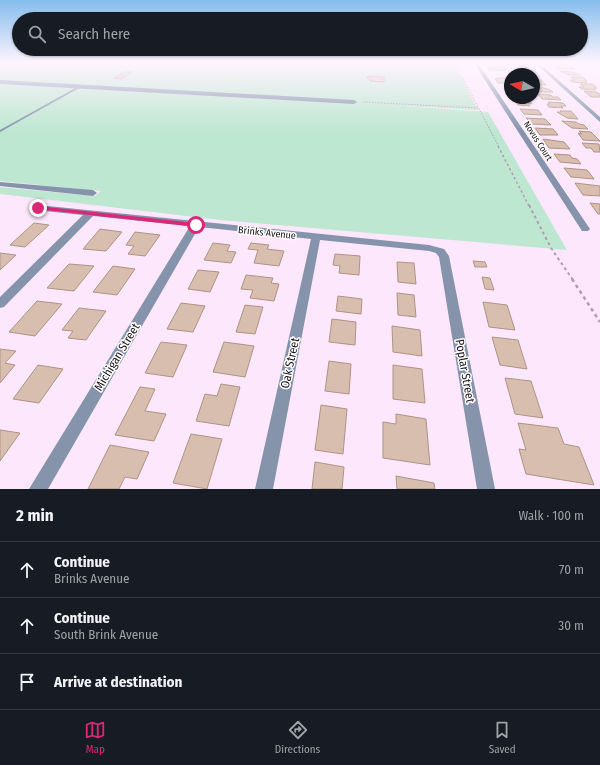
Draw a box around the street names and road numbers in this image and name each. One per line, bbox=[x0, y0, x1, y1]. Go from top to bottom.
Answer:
street label: Novus Court bbox=[522, 120, 554, 163]
street label: Brinks Avenue bbox=[237, 224, 296, 242]
street label: Michigan Street bbox=[91, 321, 143, 393]
street label: Oak Street bbox=[278, 336, 302, 390]
street label: Poplar Street bbox=[453, 338, 477, 404]

